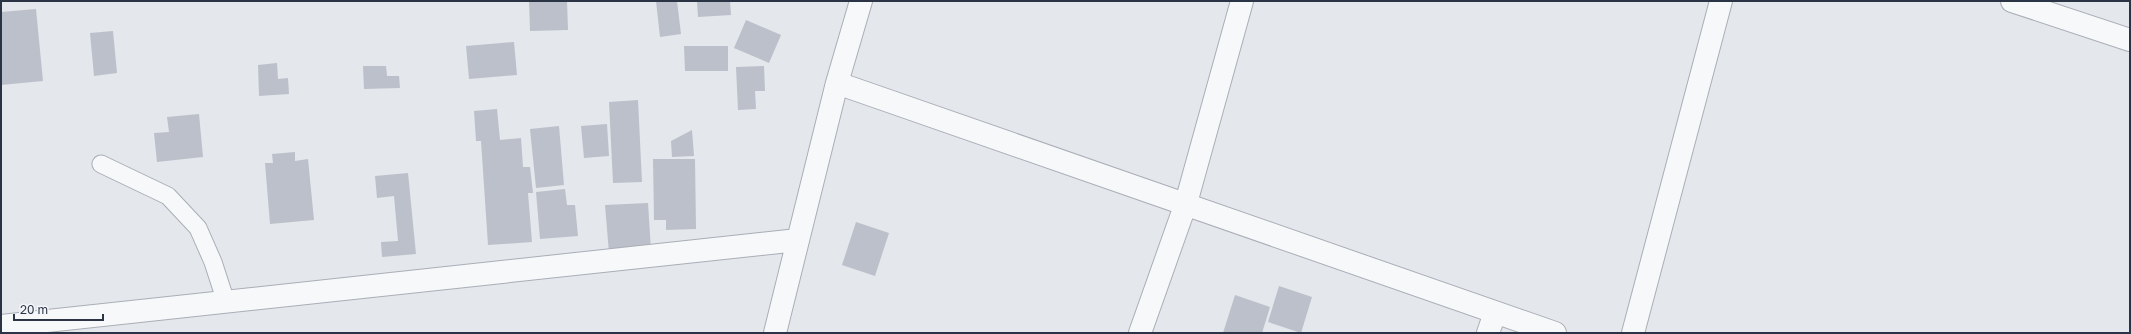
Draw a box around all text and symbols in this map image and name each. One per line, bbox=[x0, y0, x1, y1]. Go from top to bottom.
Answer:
scale bar bbox=[14, 296, 103, 322]
text: 20 m bbox=[20, 302, 48, 317]

